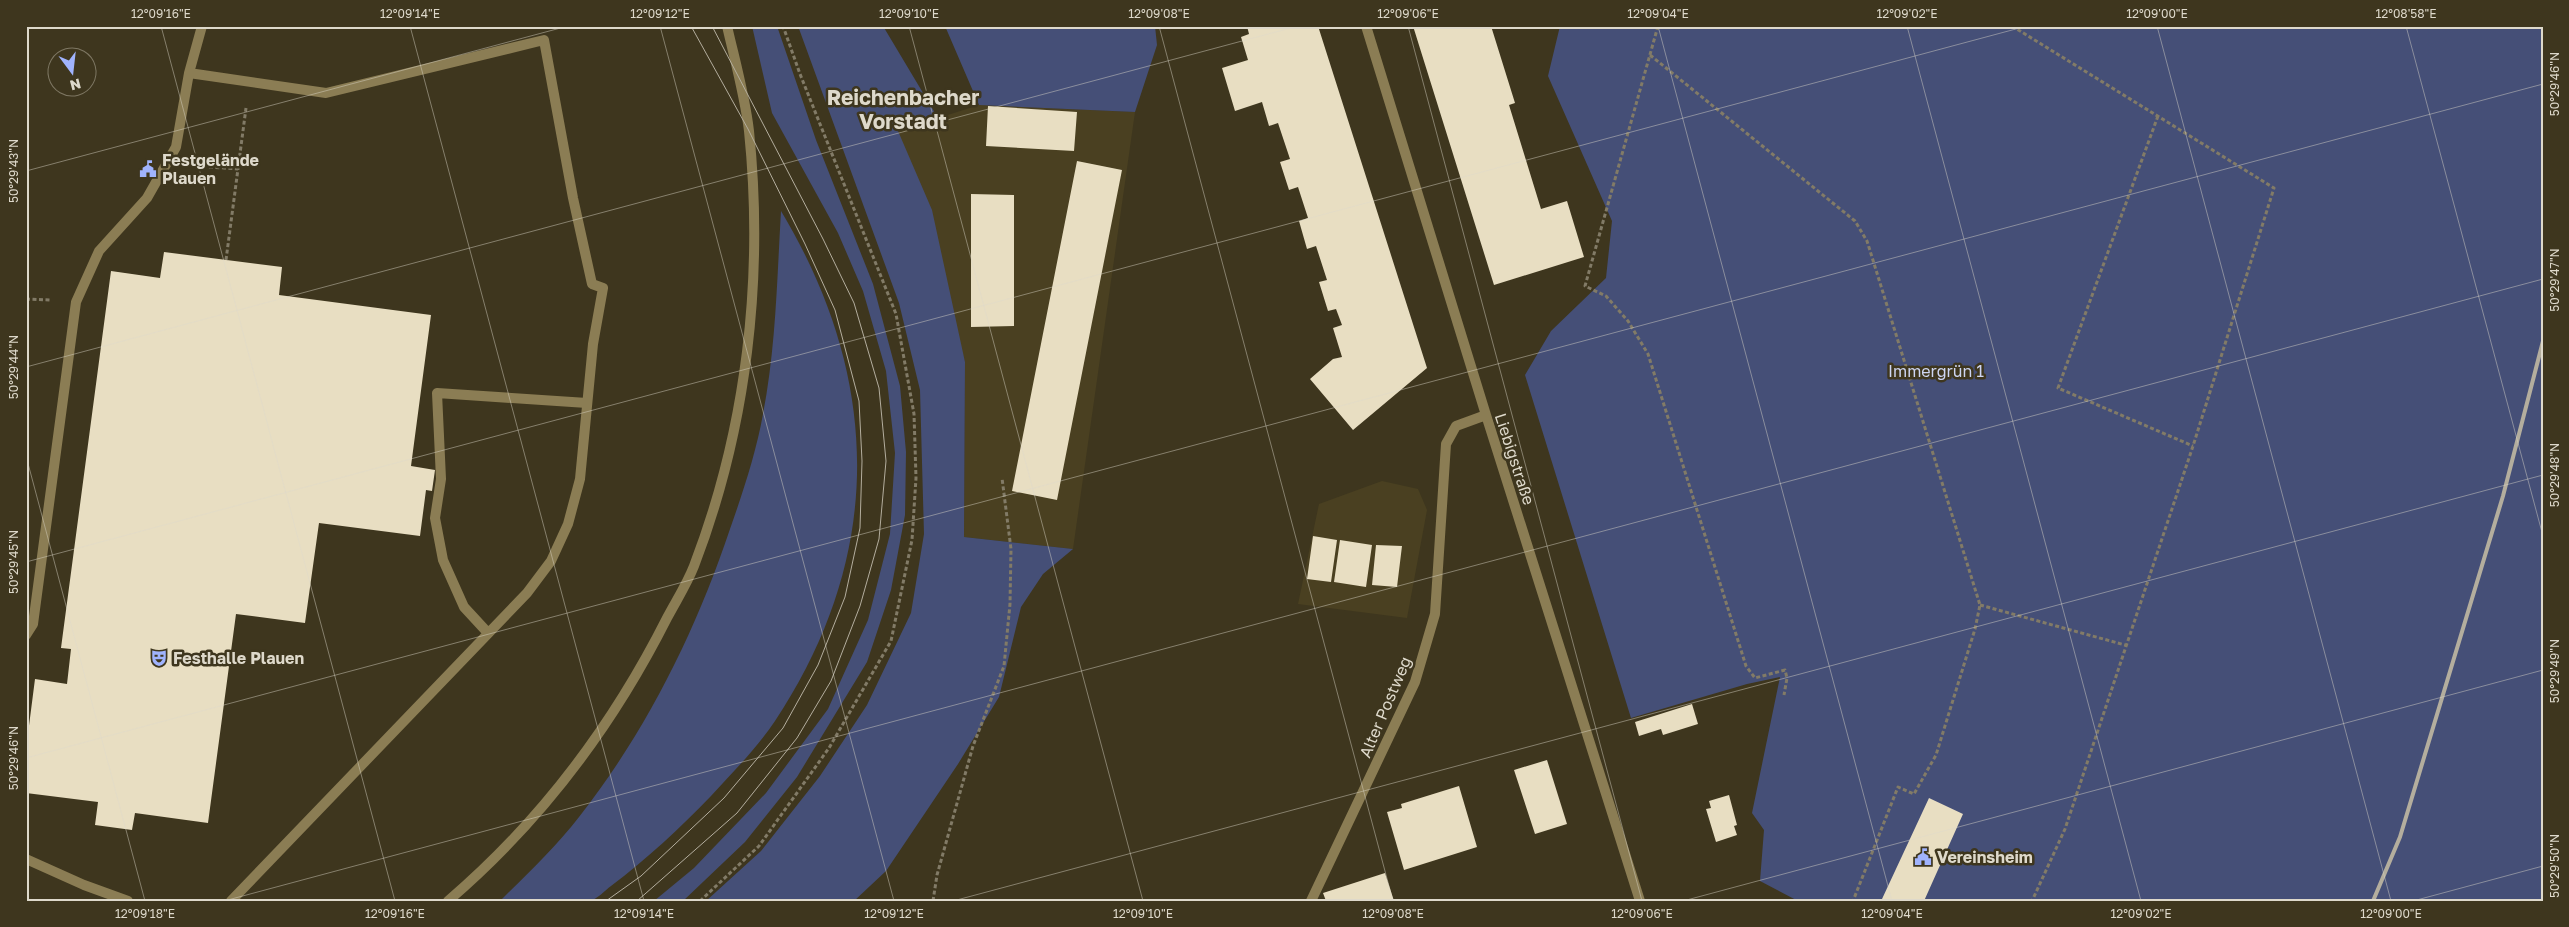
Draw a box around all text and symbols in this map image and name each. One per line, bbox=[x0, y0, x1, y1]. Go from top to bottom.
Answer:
text: 12°09'16"E bbox=[131, 6, 191, 21]
text: 12°09'14"E bbox=[380, 6, 440, 21]
text: 12°09'12"E bbox=[630, 6, 690, 21]
text: 12°09'10"E bbox=[879, 6, 939, 21]
text: 12°09'08"E bbox=[1128, 6, 1190, 21]
text: 12°09'06"E bbox=[1377, 6, 1439, 21]
text: 12°09'04"E bbox=[1627, 6, 1689, 21]
text: 12°09'02"E bbox=[1876, 6, 1938, 21]
text: 12°09'00"E bbox=[2126, 6, 2188, 21]
text: 12°08'58"E bbox=[2375, 6, 2437, 21]
north arrow bbox=[48, 48, 98, 98]
text: 50°29'46"N bbox=[2547, 52, 2562, 116]
text: N bbox=[68, 75, 83, 95]
district label: Reichenbacher Vorstadt bbox=[827, 84, 979, 134]
text: 50°29'43"N bbox=[6, 139, 21, 203]
place label: Festgelände Plauen bbox=[162, 150, 259, 188]
public building icon: Festgelände Plauen bbox=[138, 159, 158, 179]
text: 50°29'47"N bbox=[2547, 248, 2562, 312]
text: 50°29'44"N bbox=[6, 335, 21, 399]
park label: Immergrün 1 bbox=[1888, 361, 1984, 381]
street label: Liebigstraße bbox=[1491, 411, 1539, 507]
text: 50°29'48"N bbox=[2547, 443, 2562, 507]
text: 50°29'45"N bbox=[6, 530, 21, 594]
text: 50°29'49"N bbox=[2547, 639, 2562, 703]
theatre icon: Festhalle Plauen bbox=[149, 648, 169, 668]
place label: Festhalle Plauen bbox=[173, 648, 304, 668]
street label: Alter Postweg bbox=[1355, 653, 1415, 761]
text: 50°29'46"N bbox=[6, 726, 21, 790]
text: 50°29'50"N bbox=[2547, 834, 2562, 898]
public building icon: Vereinsheim bbox=[1913, 847, 1933, 867]
place label: Vereinsheim bbox=[1937, 847, 2033, 867]
text: 12°09'18"E bbox=[115, 906, 175, 921]
text: 12°09'16"E bbox=[365, 906, 425, 921]
text: 12°09'14"E bbox=[614, 906, 674, 921]
text: 12°09'12"E bbox=[864, 906, 924, 921]
text: 12°09'10"E bbox=[1113, 906, 1173, 921]
text: 12°09'08"E bbox=[1362, 906, 1424, 921]
text: 12°09'06"E bbox=[1611, 906, 1673, 921]
text: 12°09'04"E bbox=[1861, 906, 1923, 921]
text: 12°09'02"E bbox=[2110, 906, 2172, 921]
text: 12°09'00"E bbox=[2360, 906, 2422, 921]

